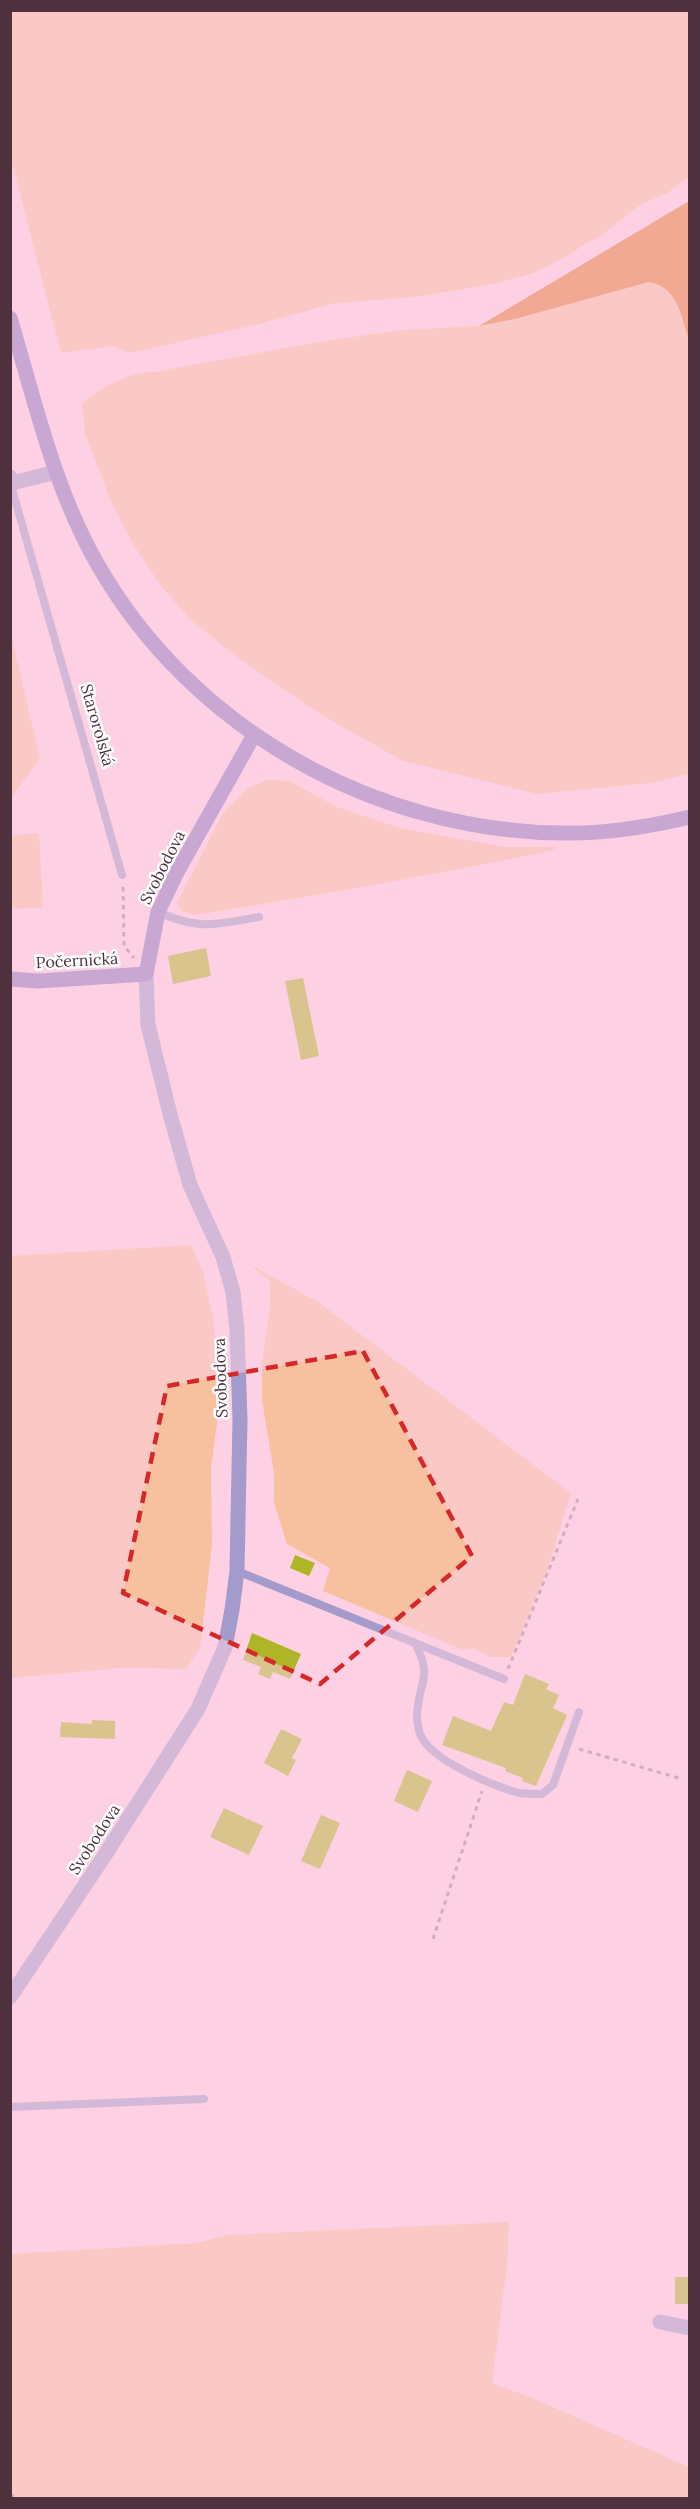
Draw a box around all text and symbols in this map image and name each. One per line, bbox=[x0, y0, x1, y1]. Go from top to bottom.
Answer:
street label: Starorolská bbox=[77, 682, 119, 768]
street label: Svobodova bbox=[135, 827, 189, 907]
street label: Počernická bbox=[35, 948, 119, 972]
street label: Svobodova bbox=[209, 1338, 231, 1418]
street label: Svobodova bbox=[64, 1800, 124, 1878]

